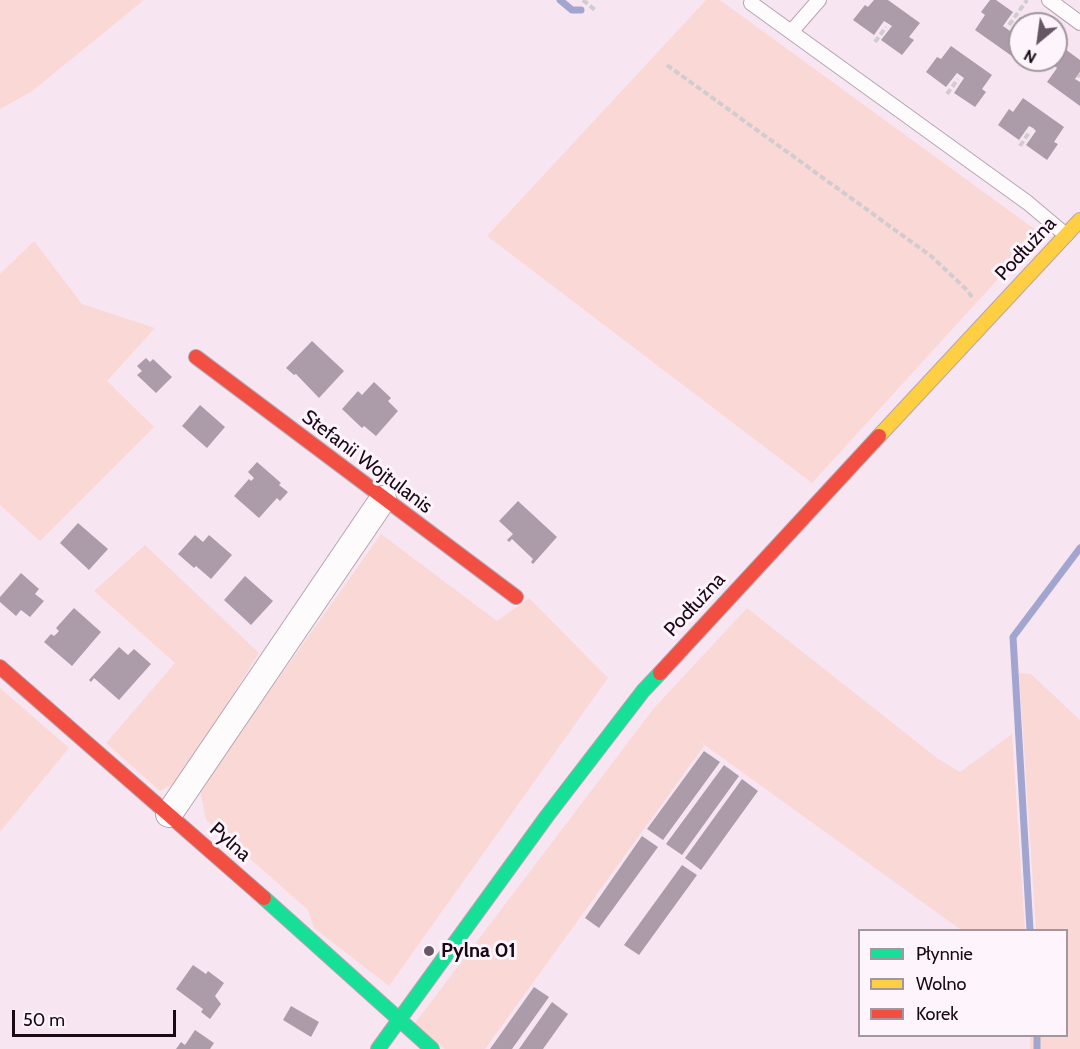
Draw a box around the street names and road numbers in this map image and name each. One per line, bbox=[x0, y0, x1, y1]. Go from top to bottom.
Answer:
street label: Podłużna bbox=[990, 212, 1062, 286]
street label: Stefanii Wojtulanis bbox=[297, 405, 437, 519]
street label: Podłużna bbox=[659, 568, 731, 642]
street label: Pylna bbox=[204, 817, 256, 867]

